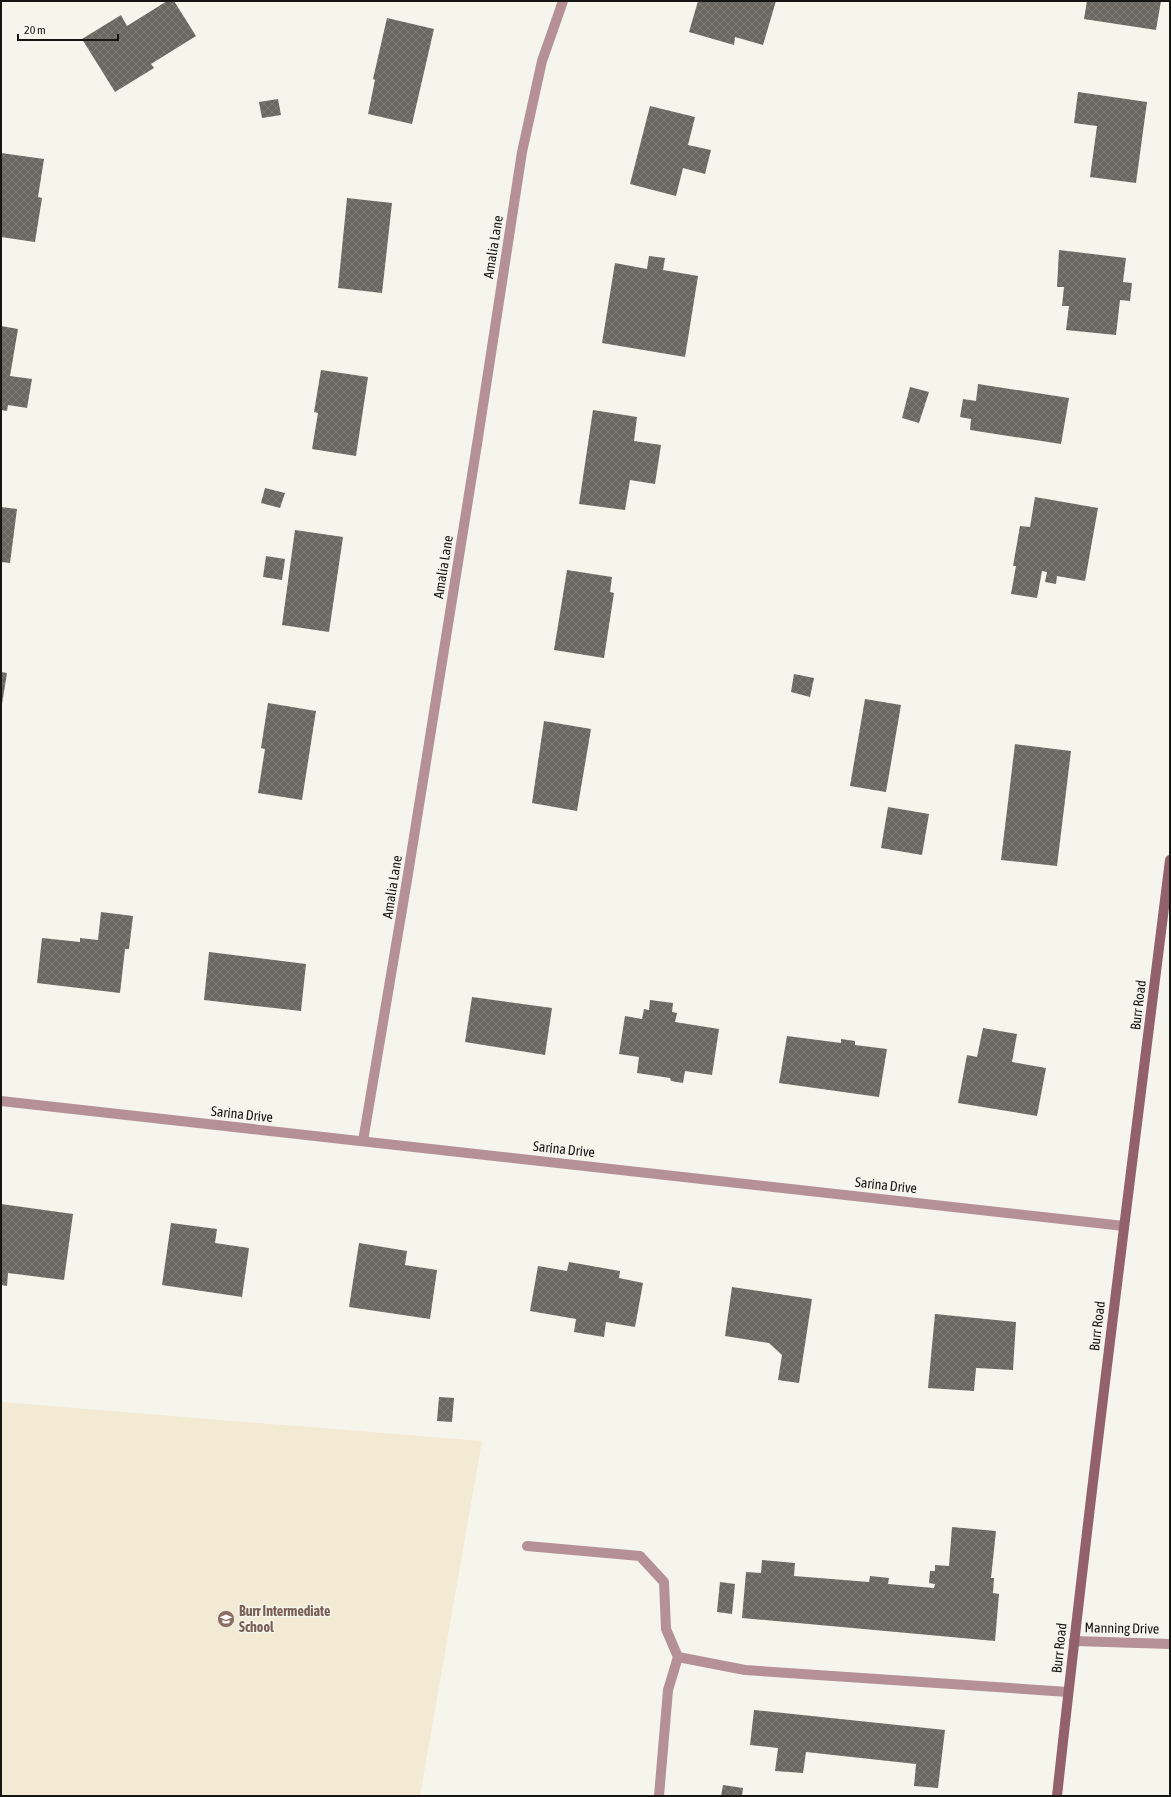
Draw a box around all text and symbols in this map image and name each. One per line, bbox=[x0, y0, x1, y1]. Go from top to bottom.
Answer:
scale bar bbox=[18, 16, 118, 42]
text: 20 m bbox=[24, 23, 46, 37]
street label: Amalia Lane bbox=[480, 214, 506, 280]
street label: Amalia Lane bbox=[430, 534, 456, 600]
street label: Amalia Lane bbox=[379, 854, 405, 920]
street label: Burr Road bbox=[1127, 979, 1149, 1031]
street label: Sarina Drive bbox=[210, 1103, 274, 1125]
street label: Sarina Drive bbox=[532, 1138, 596, 1160]
street label: Sarina Drive bbox=[854, 1174, 918, 1196]
street label: Burr Road bbox=[1086, 1300, 1108, 1352]
place label: Burr Intermediate School bbox=[239, 1603, 330, 1635]
school or university icon: Burr Intermediate School bbox=[216, 1609, 236, 1629]
street label: Manning Drive bbox=[1085, 1619, 1159, 1637]
street label: Burr Road bbox=[1048, 1622, 1070, 1674]

